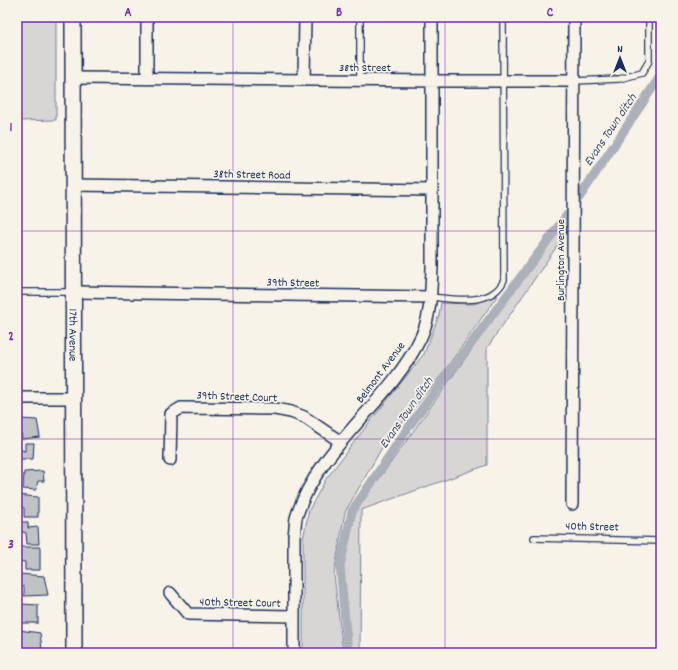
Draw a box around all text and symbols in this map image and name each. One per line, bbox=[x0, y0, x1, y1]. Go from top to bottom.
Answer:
text: A bbox=[124, 4, 132, 23]
text: B bbox=[336, 4, 342, 23]
text: C bbox=[547, 4, 554, 23]
north arrow bbox=[600, 38, 640, 78]
text: N bbox=[617, 42, 623, 58]
street label: 38th Street bbox=[339, 60, 392, 77]
water label: Evans Town ditch bbox=[580, 90, 643, 170]
text: 1 bbox=[10, 119, 13, 138]
street label: 38th Street Road bbox=[213, 166, 291, 185]
street label: Burlington Avenue bbox=[553, 219, 570, 301]
street label: 39th Street bbox=[266, 275, 320, 292]
street label: 17th Avenue bbox=[63, 309, 81, 361]
text: 2 bbox=[8, 328, 14, 347]
street label: Belmont Avenue bbox=[352, 339, 410, 407]
water label: Evans Town ditch bbox=[375, 373, 439, 453]
street label: 39th Street Court bbox=[196, 388, 278, 407]
street label: 40th Street bbox=[565, 519, 619, 536]
text: 3 bbox=[8, 536, 14, 555]
street label: 40th Street Court bbox=[199, 594, 281, 613]

